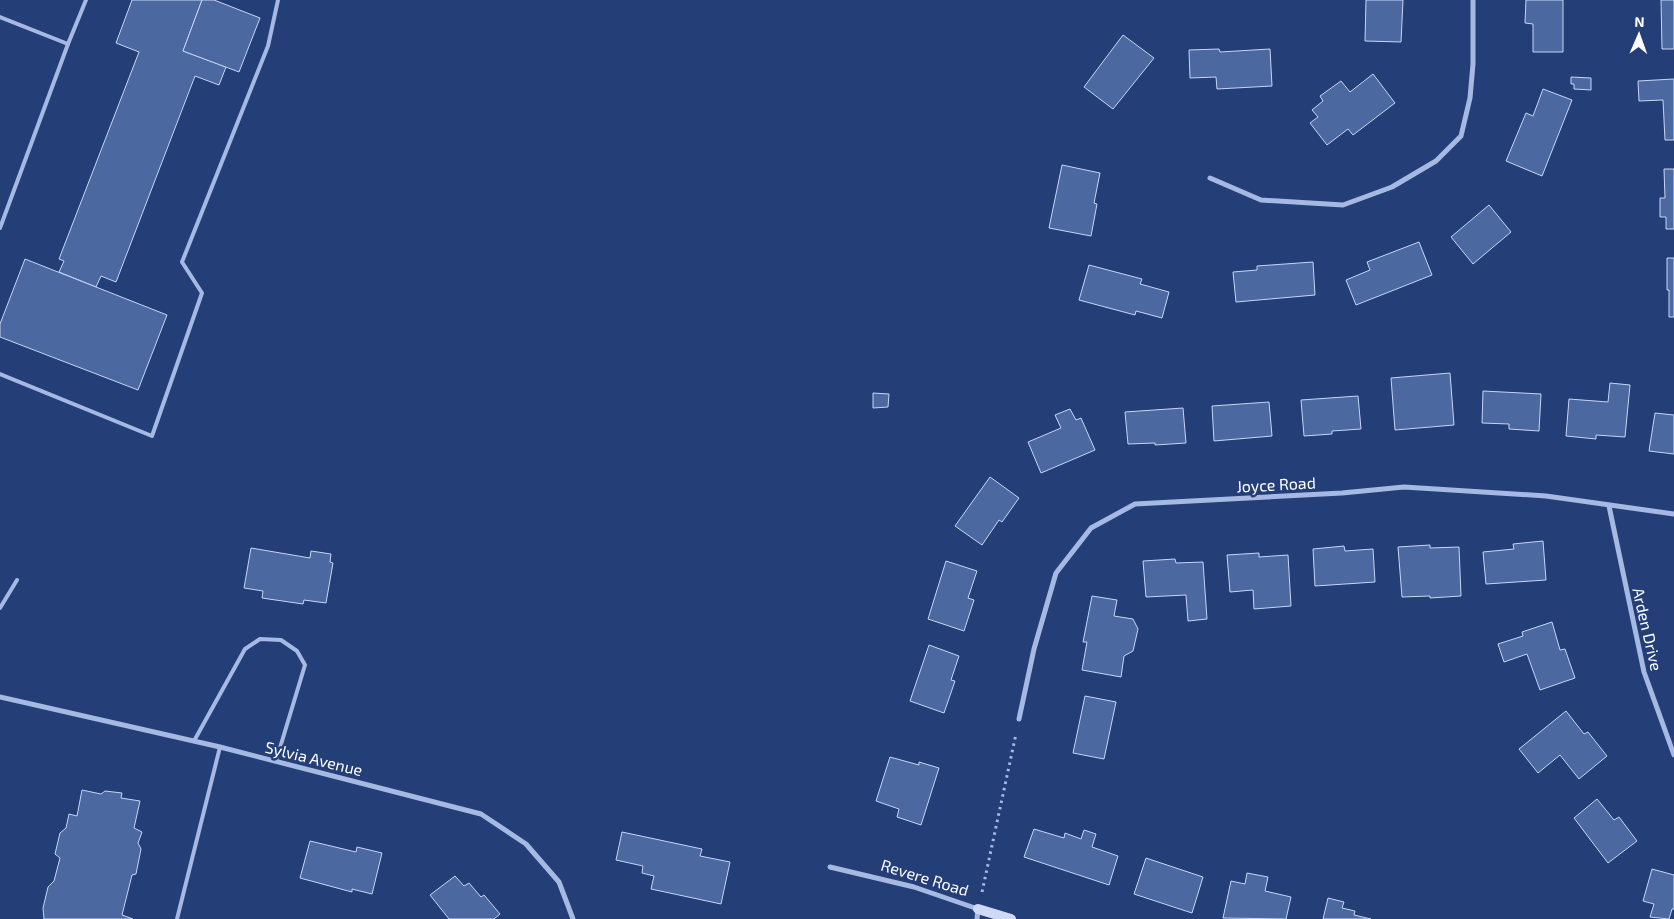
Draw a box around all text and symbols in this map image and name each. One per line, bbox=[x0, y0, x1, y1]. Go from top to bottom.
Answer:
north arrow bbox=[1614, 10, 1664, 60]
text: N bbox=[1634, 13, 1645, 30]
street label: Joyce Road bbox=[1236, 472, 1316, 496]
street label: Arden Drive bbox=[1629, 586, 1667, 672]
street label: Sylvia Avenue bbox=[263, 737, 365, 779]
street label: Revere Road bbox=[879, 855, 971, 899]

